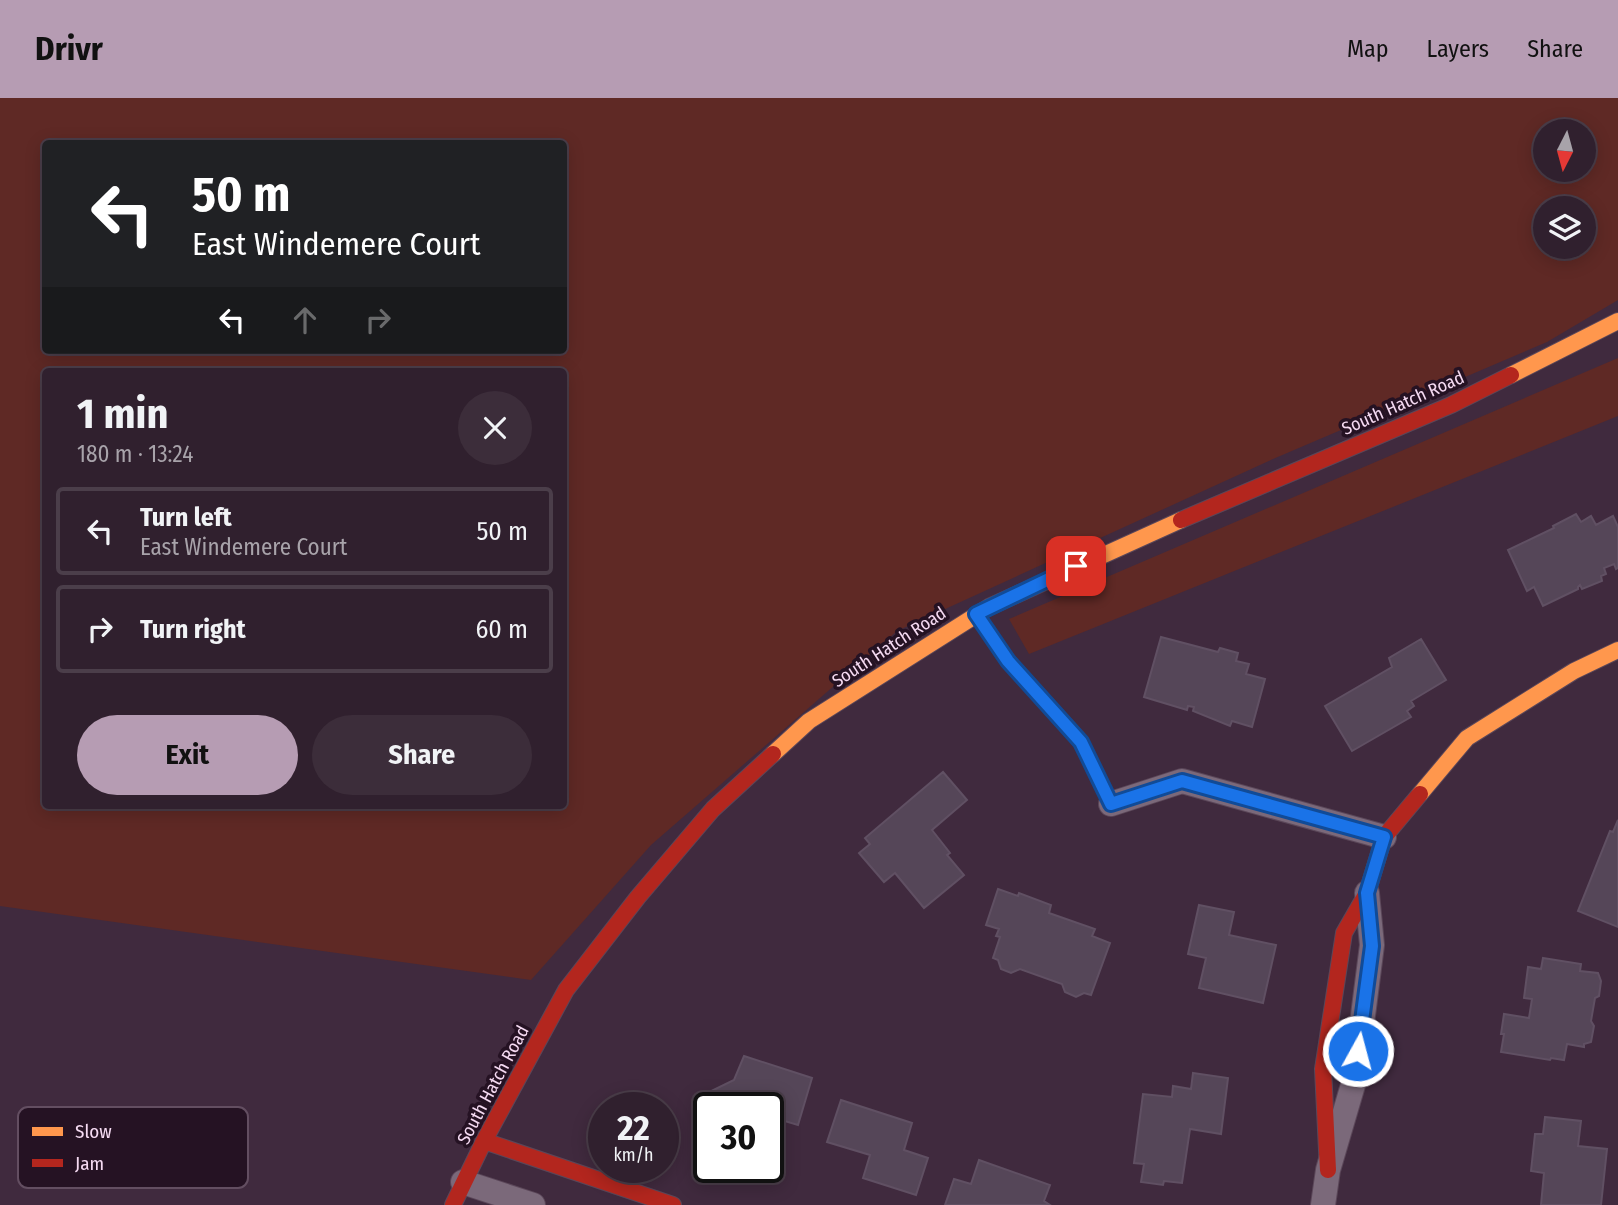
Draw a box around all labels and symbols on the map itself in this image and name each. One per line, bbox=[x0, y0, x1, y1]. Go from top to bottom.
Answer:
north arrow bbox=[1533, 119, 1596, 182]
street label: South Hatch Road bbox=[1338, 366, 1468, 440]
pin bbox=[1046, 536, 1106, 596]
street label: South Hatch Road bbox=[828, 602, 950, 692]
position arrow bbox=[1321, 1014, 1395, 1088]
street label: South Hatch Road bbox=[452, 1022, 534, 1148]
speed limit sign: 30 bbox=[693, 1092, 784, 1183]
legend bbox=[18, 1107, 248, 1188]
text: Slow bbox=[75, 1120, 112, 1143]
text: Jam bbox=[75, 1152, 104, 1175]

